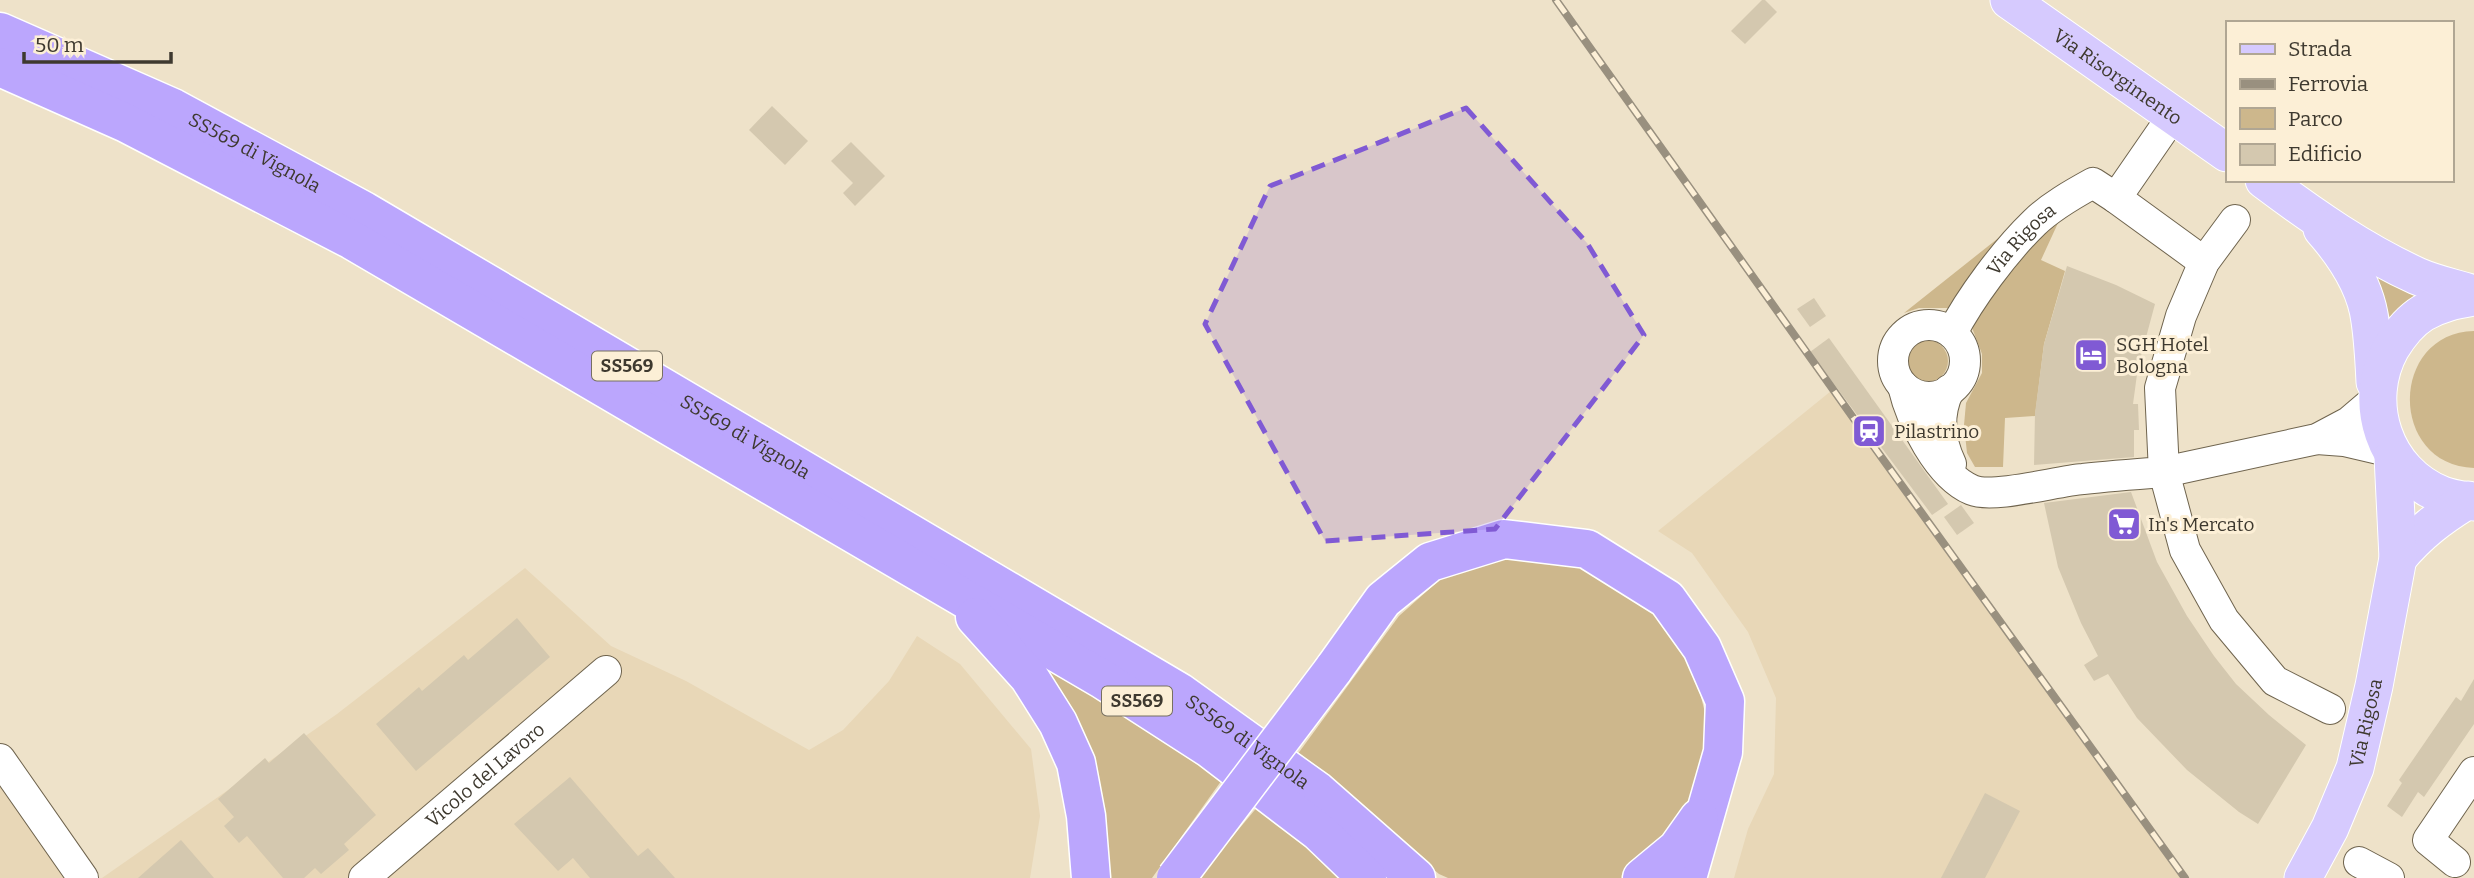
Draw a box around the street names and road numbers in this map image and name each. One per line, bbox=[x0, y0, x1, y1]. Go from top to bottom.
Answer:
street label: Via Risorgimento bbox=[2049, 24, 2186, 130]
street label: SS569 di Vignola bbox=[185, 108, 325, 198]
street label: Via Rigosa bbox=[1982, 198, 2061, 280]
road number: SS569 bbox=[592, 352, 662, 380]
street label: SS569 di Vignola bbox=[676, 389, 815, 484]
street label: Via Rigosa bbox=[2344, 676, 2387, 770]
road number: SS569 bbox=[1102, 686, 1172, 716]
street label: SS569 di Vignola bbox=[1181, 690, 1314, 794]
street label: Vicolo del Lavoro bbox=[421, 718, 549, 832]

